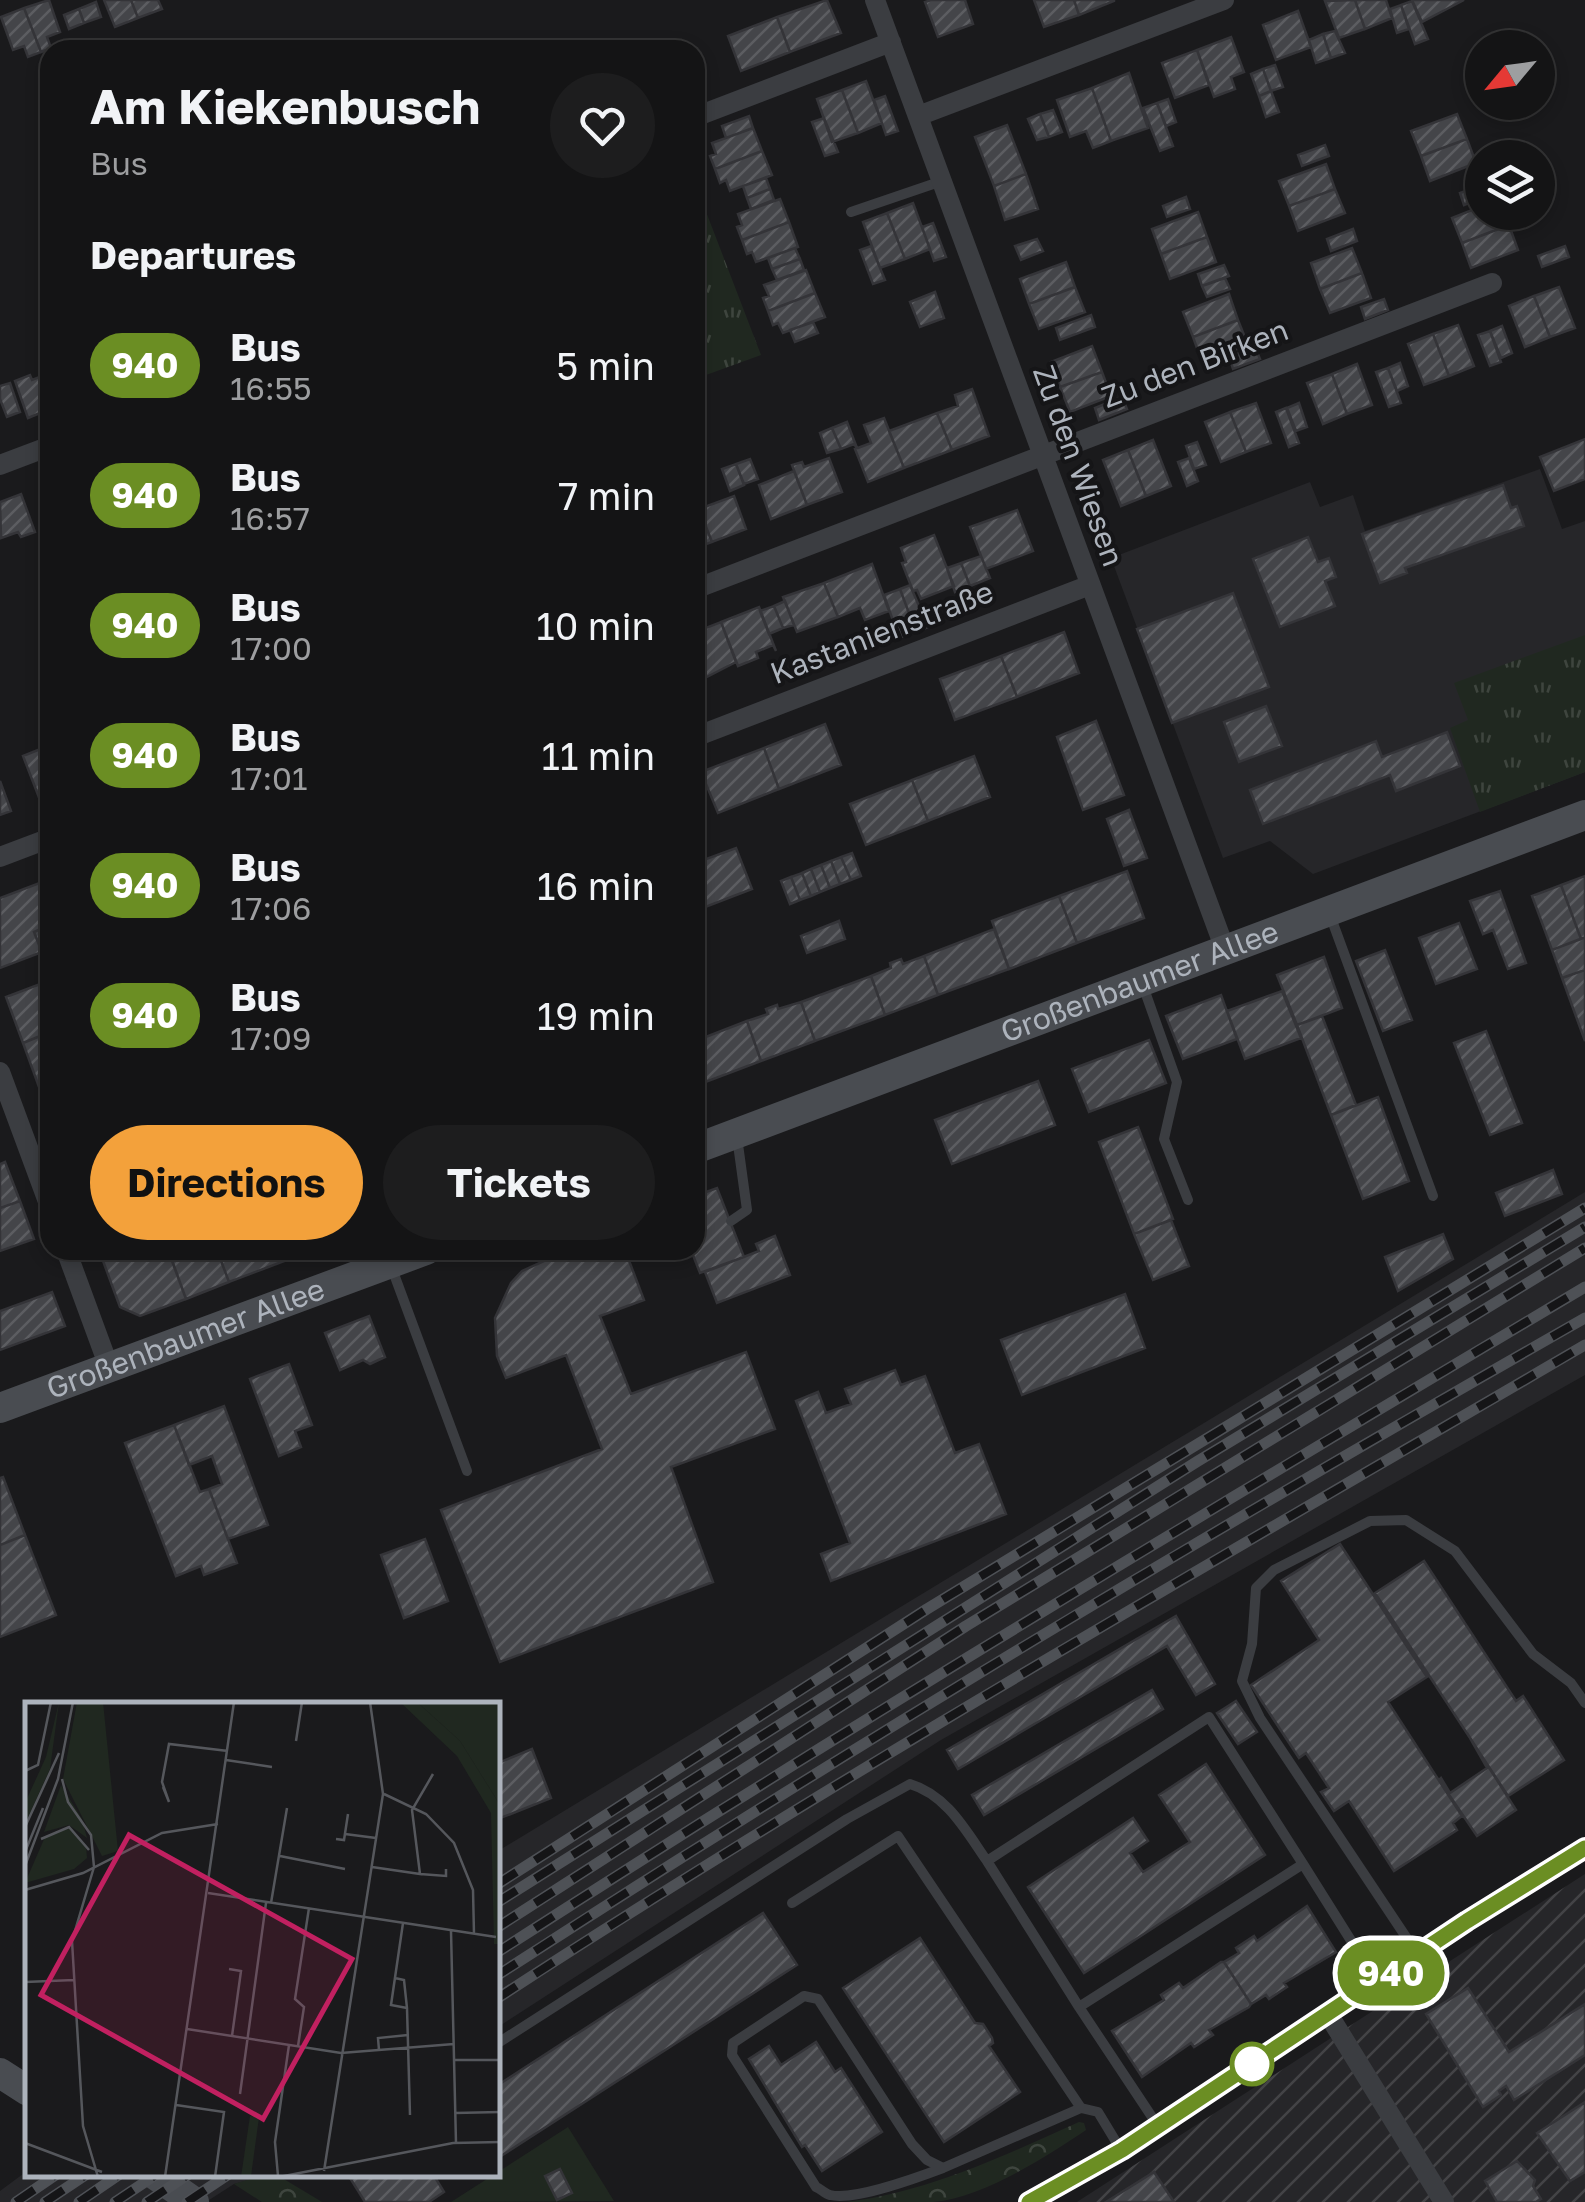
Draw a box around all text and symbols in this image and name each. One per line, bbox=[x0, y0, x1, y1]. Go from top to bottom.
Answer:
north arrow bbox=[1465, 30, 1555, 120]
map controls bbox=[1465, 30, 1555, 230]
button: heart bbox=[550, 73, 655, 178]
text: Am Kiekenbusch bbox=[90, 77, 480, 135]
button: layers bbox=[1465, 140, 1555, 230]
text: Bus bbox=[90, 144, 148, 182]
text: Departures bbox=[90, 232, 296, 277]
street label: Zu den Birken bbox=[1096, 311, 1293, 415]
text: Bus bbox=[230, 324, 301, 369]
text: 5 min bbox=[556, 343, 655, 388]
text: 940 bbox=[112, 344, 178, 386]
street label: Zu den Wiesen bbox=[1026, 360, 1132, 571]
text: 16:55 bbox=[230, 369, 312, 407]
text: Bus bbox=[230, 454, 301, 499]
text: 7 min bbox=[558, 473, 655, 518]
text: 940 bbox=[112, 474, 178, 516]
text: 16:57 bbox=[230, 499, 310, 537]
street label: Kastanienstraße bbox=[765, 573, 998, 691]
text: Bus bbox=[230, 584, 301, 629]
text: 10 min bbox=[536, 603, 655, 648]
text: 940 bbox=[112, 604, 178, 646]
text: 17:00 bbox=[230, 629, 312, 667]
text: Bus bbox=[230, 714, 301, 759]
text: 11 min bbox=[541, 733, 655, 778]
text: 940 bbox=[112, 734, 178, 776]
text: 17:01 bbox=[230, 759, 307, 797]
text: Bus bbox=[230, 844, 301, 889]
text: 16 min bbox=[537, 863, 655, 908]
text: 940 bbox=[112, 864, 178, 906]
text: 17:06 bbox=[230, 889, 311, 927]
street label: Großenbaumer Allee bbox=[996, 913, 1283, 1050]
text: Bus bbox=[230, 974, 301, 1019]
text: 19 min bbox=[537, 993, 655, 1038]
text: 940 bbox=[112, 994, 178, 1036]
text: 17:09 bbox=[230, 1019, 311, 1057]
button: Directions bbox=[90, 1125, 363, 1240]
button: Tickets bbox=[383, 1125, 655, 1240]
street label: Großenbaumer Allee bbox=[41, 1270, 329, 1406]
inset map bbox=[25, 1702, 500, 2177]
line badge: 940 bbox=[1334, 1940, 1448, 2006]
text: 940 bbox=[1358, 1952, 1424, 1994]
unlabelled marker bbox=[1231, 2043, 1273, 2085]

